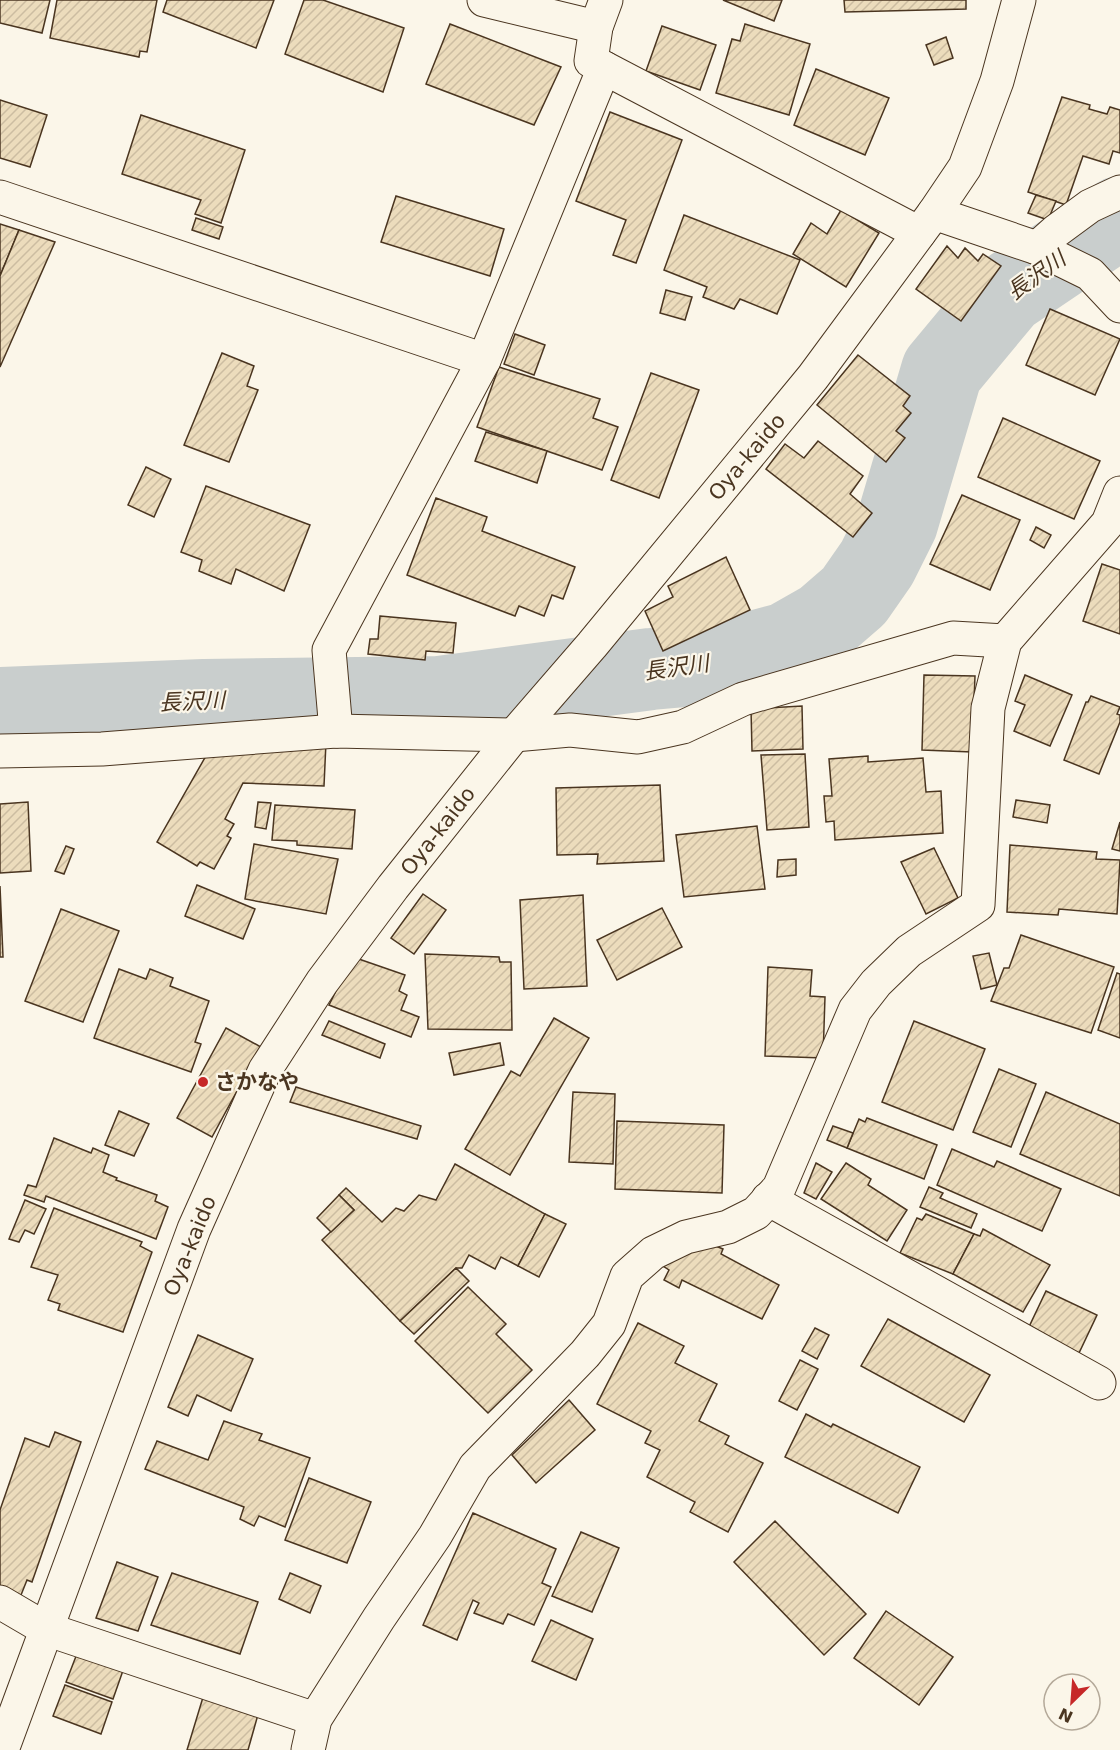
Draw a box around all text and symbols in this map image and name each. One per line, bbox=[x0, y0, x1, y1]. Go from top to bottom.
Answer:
water label: 長沢川 bbox=[1002, 245, 1072, 305]
street label: Oya-kaido bbox=[704, 409, 790, 505]
water label: 長沢川 bbox=[642, 650, 712, 684]
water label: 長沢川 bbox=[159, 688, 227, 715]
street label: Oya-kaido bbox=[396, 782, 480, 880]
place label: さかなや bbox=[215, 1070, 299, 1094]
marker: さかなや bbox=[196, 1075, 210, 1089]
street label: Oya-kaido bbox=[159, 1192, 221, 1300]
north arrow bbox=[1042, 1672, 1102, 1732]
text: N bbox=[1056, 1704, 1076, 1727]

